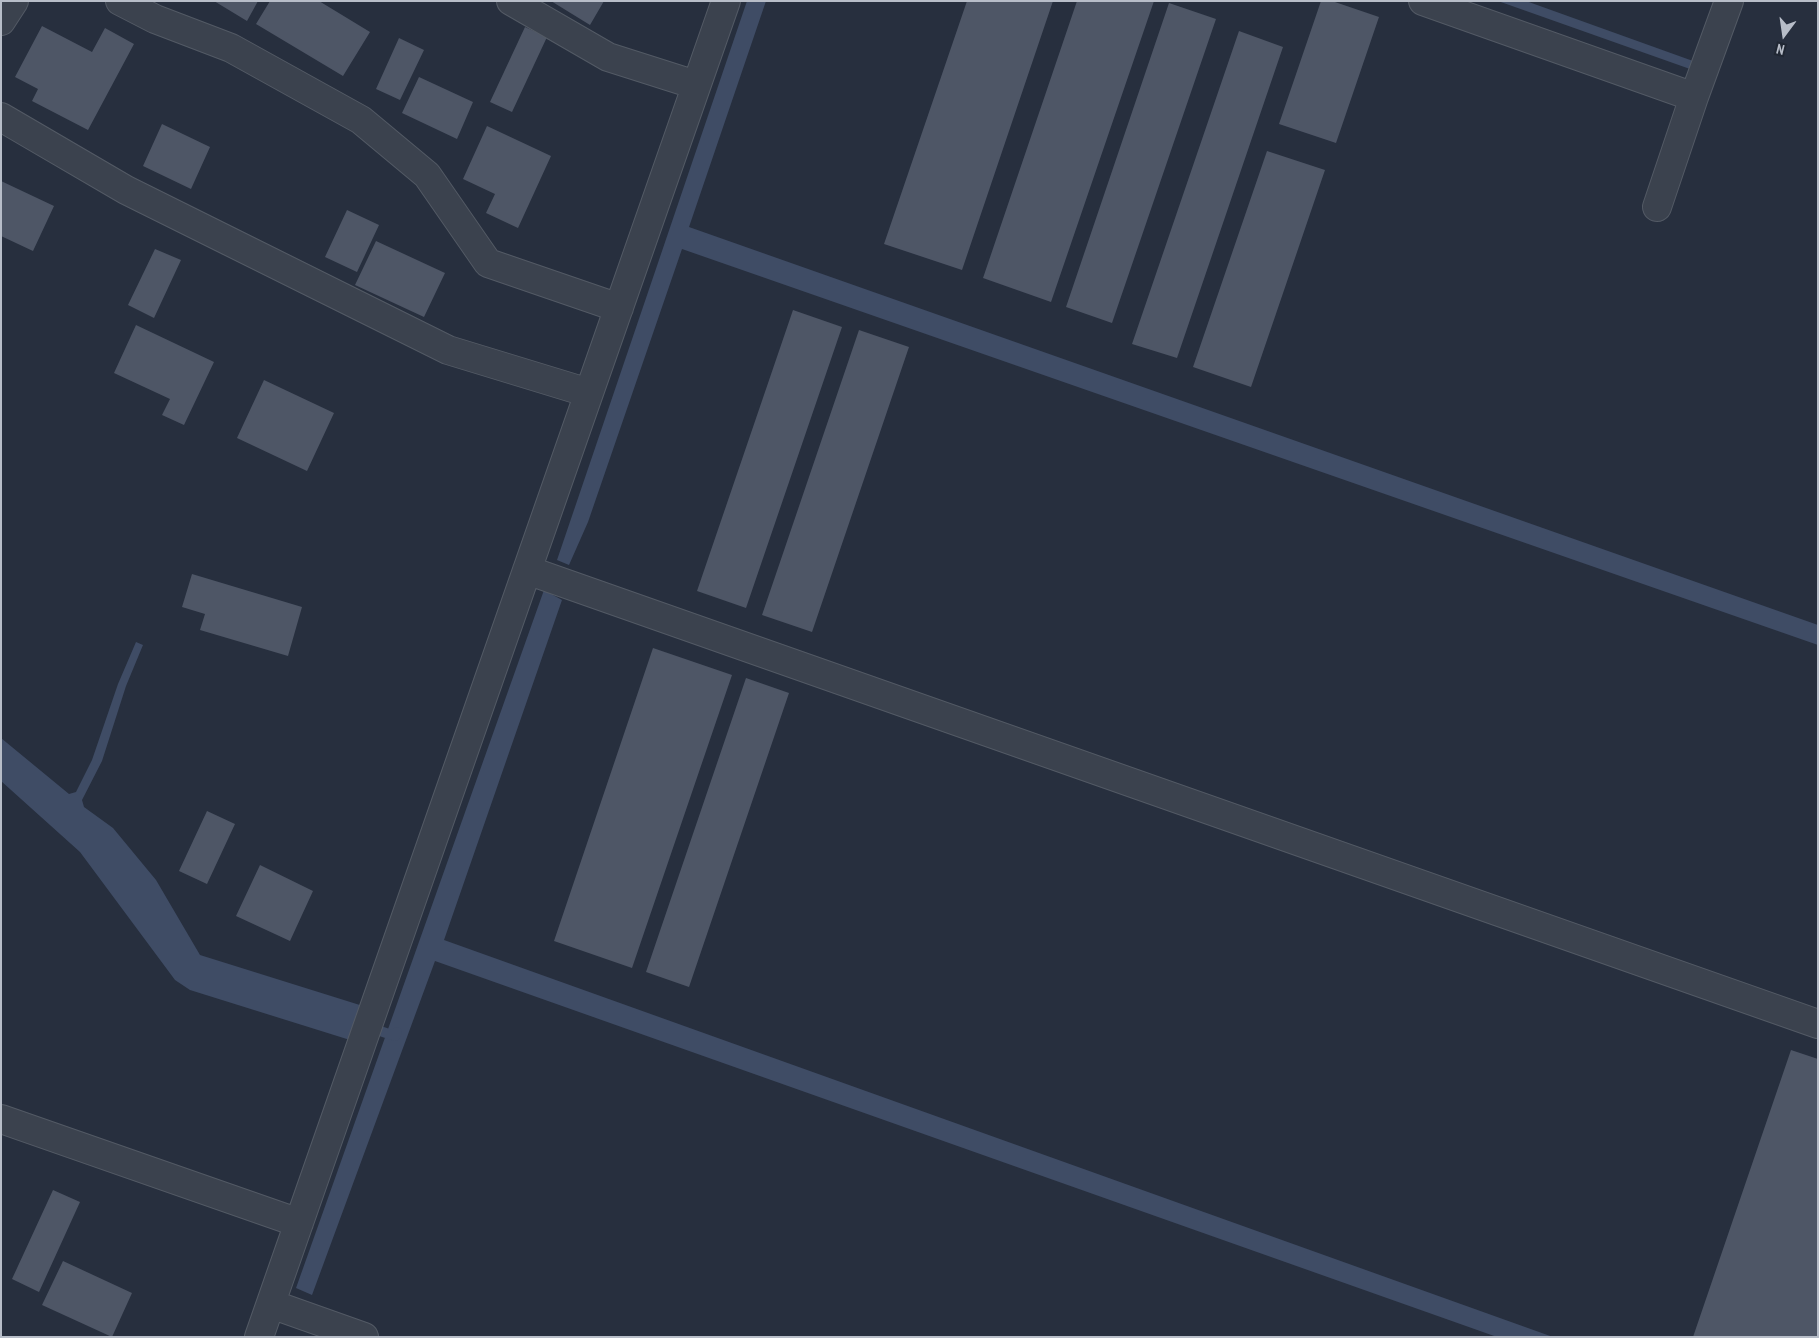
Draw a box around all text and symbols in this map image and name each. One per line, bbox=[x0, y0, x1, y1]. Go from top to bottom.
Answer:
north arrow bbox=[1759, 10, 1809, 60]
text: N bbox=[1775, 40, 1786, 59]

